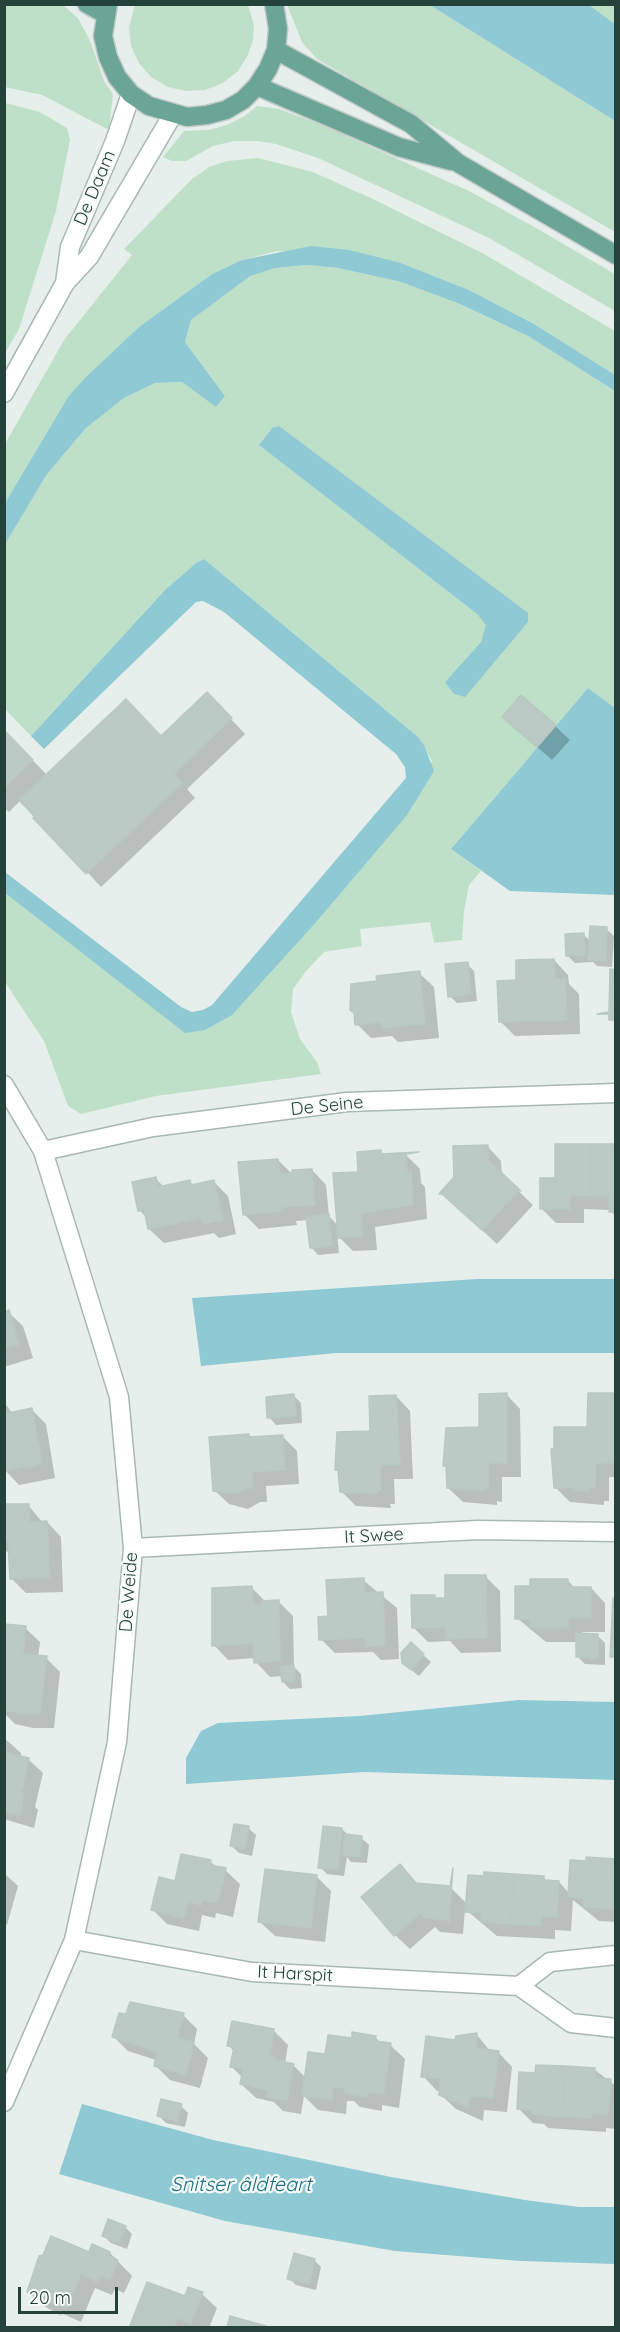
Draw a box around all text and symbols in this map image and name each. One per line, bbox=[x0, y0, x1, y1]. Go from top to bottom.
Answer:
street label: De Daam bbox=[70, 147, 120, 229]
street label: De Seine bbox=[290, 1091, 364, 1121]
street label: It Swee bbox=[344, 1524, 404, 1548]
street label: De Weide bbox=[115, 1551, 143, 1633]
street label: It Harspit bbox=[257, 1961, 333, 1987]
water label: Snitser âldfeart bbox=[170, 2173, 312, 2197]
scale bar bbox=[21, 2275, 122, 2313]
text: 20 m bbox=[29, 2286, 71, 2309]

